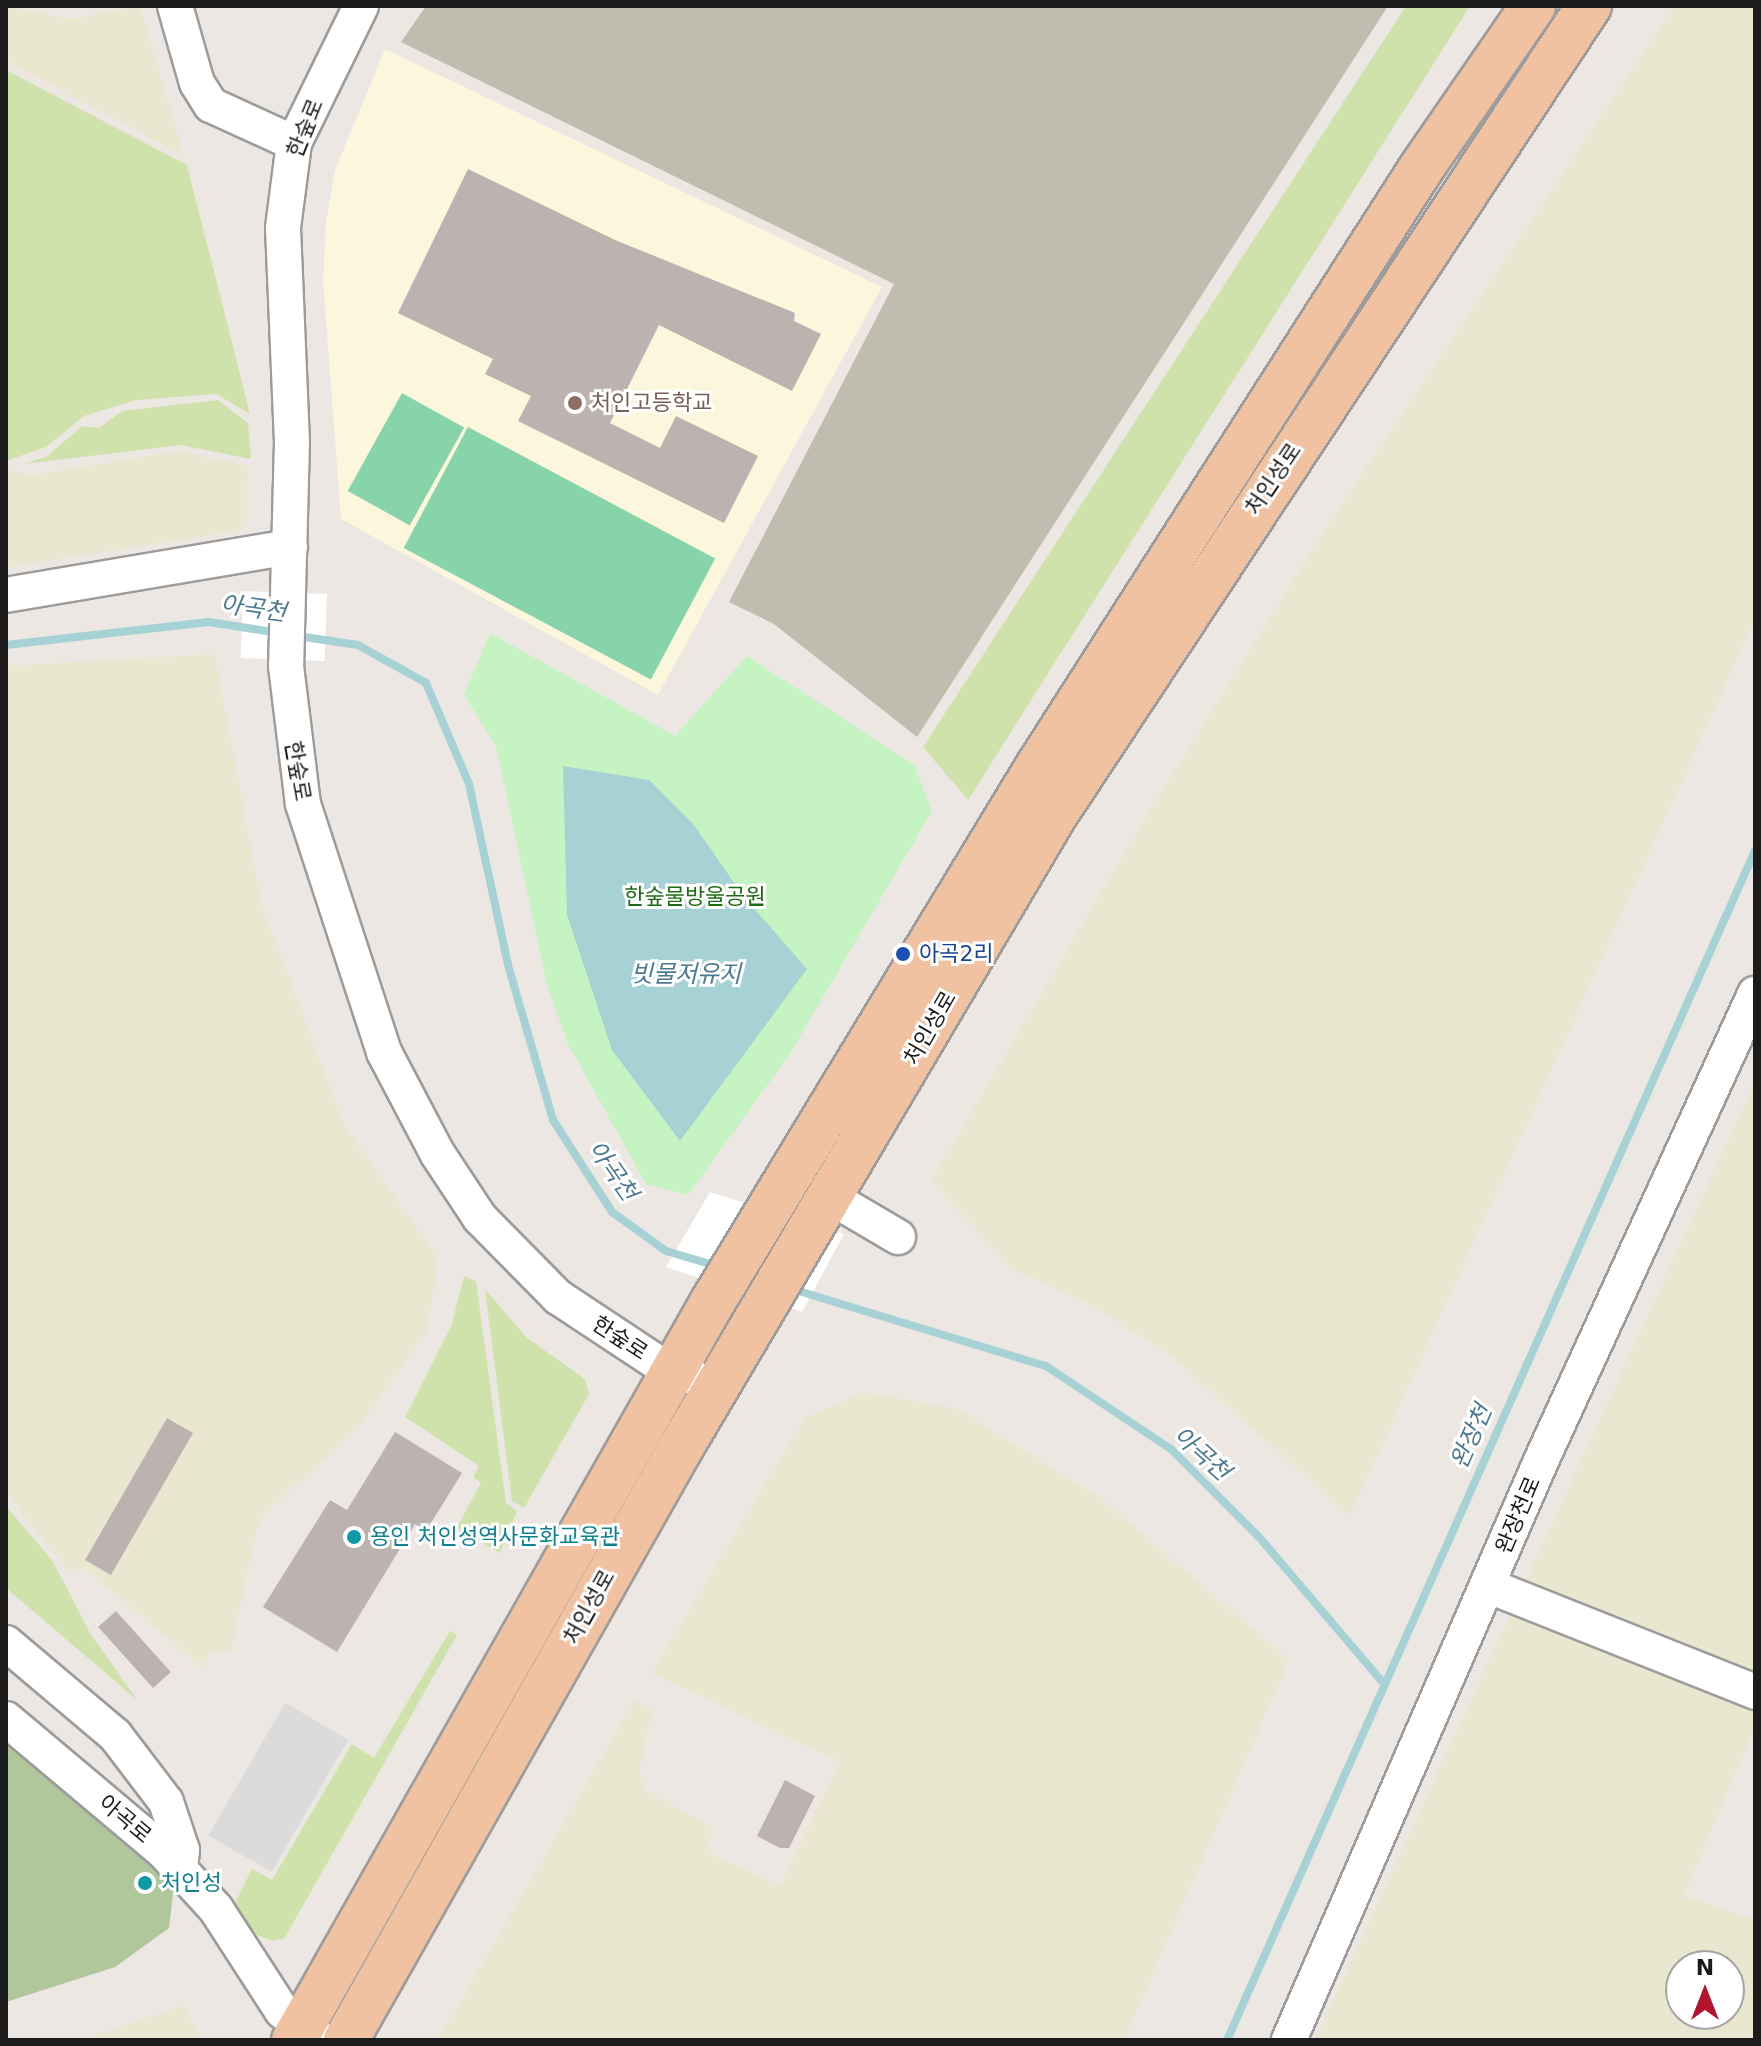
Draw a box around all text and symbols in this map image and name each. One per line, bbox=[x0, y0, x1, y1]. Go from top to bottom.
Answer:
street label: 한숲로 bbox=[281, 95, 329, 161]
place label: 처인고등학교 bbox=[591, 390, 712, 416]
marker: 처인고등학교 bbox=[566, 394, 584, 412]
street label: 처인성로 bbox=[1239, 438, 1307, 520]
water label: 아곡천 bbox=[218, 590, 288, 628]
street label: 한숲로 bbox=[280, 739, 316, 803]
park label: 한숲물방울공원 bbox=[624, 884, 766, 910]
place label: 아곡2리 bbox=[919, 941, 994, 967]
marker: 아곡2리 bbox=[894, 945, 912, 963]
water label: 빗물저유지 bbox=[631, 961, 741, 989]
street label: 처인성로 bbox=[898, 986, 962, 1070]
water label: 아곡천 bbox=[581, 1136, 643, 1206]
street label: 한숲로 bbox=[587, 1310, 653, 1366]
water label: 완장천 bbox=[1445, 1401, 1499, 1473]
water label: 아곡천 bbox=[1167, 1421, 1235, 1487]
street label: 완장천로 bbox=[1490, 1473, 1546, 1557]
place label: 용인 처인성역사문화교육관 bbox=[370, 1524, 620, 1550]
marker: 용인 처인성역사문화교육관 bbox=[345, 1528, 363, 1546]
street label: 처인성로 bbox=[558, 1565, 620, 1649]
street label: 아곡로 bbox=[93, 1789, 157, 1849]
place label: 처인성 bbox=[161, 1870, 222, 1896]
marker: 처인성 bbox=[136, 1874, 154, 1892]
north arrow bbox=[1665, 1950, 1745, 2030]
text: N bbox=[1696, 1955, 1714, 1980]

